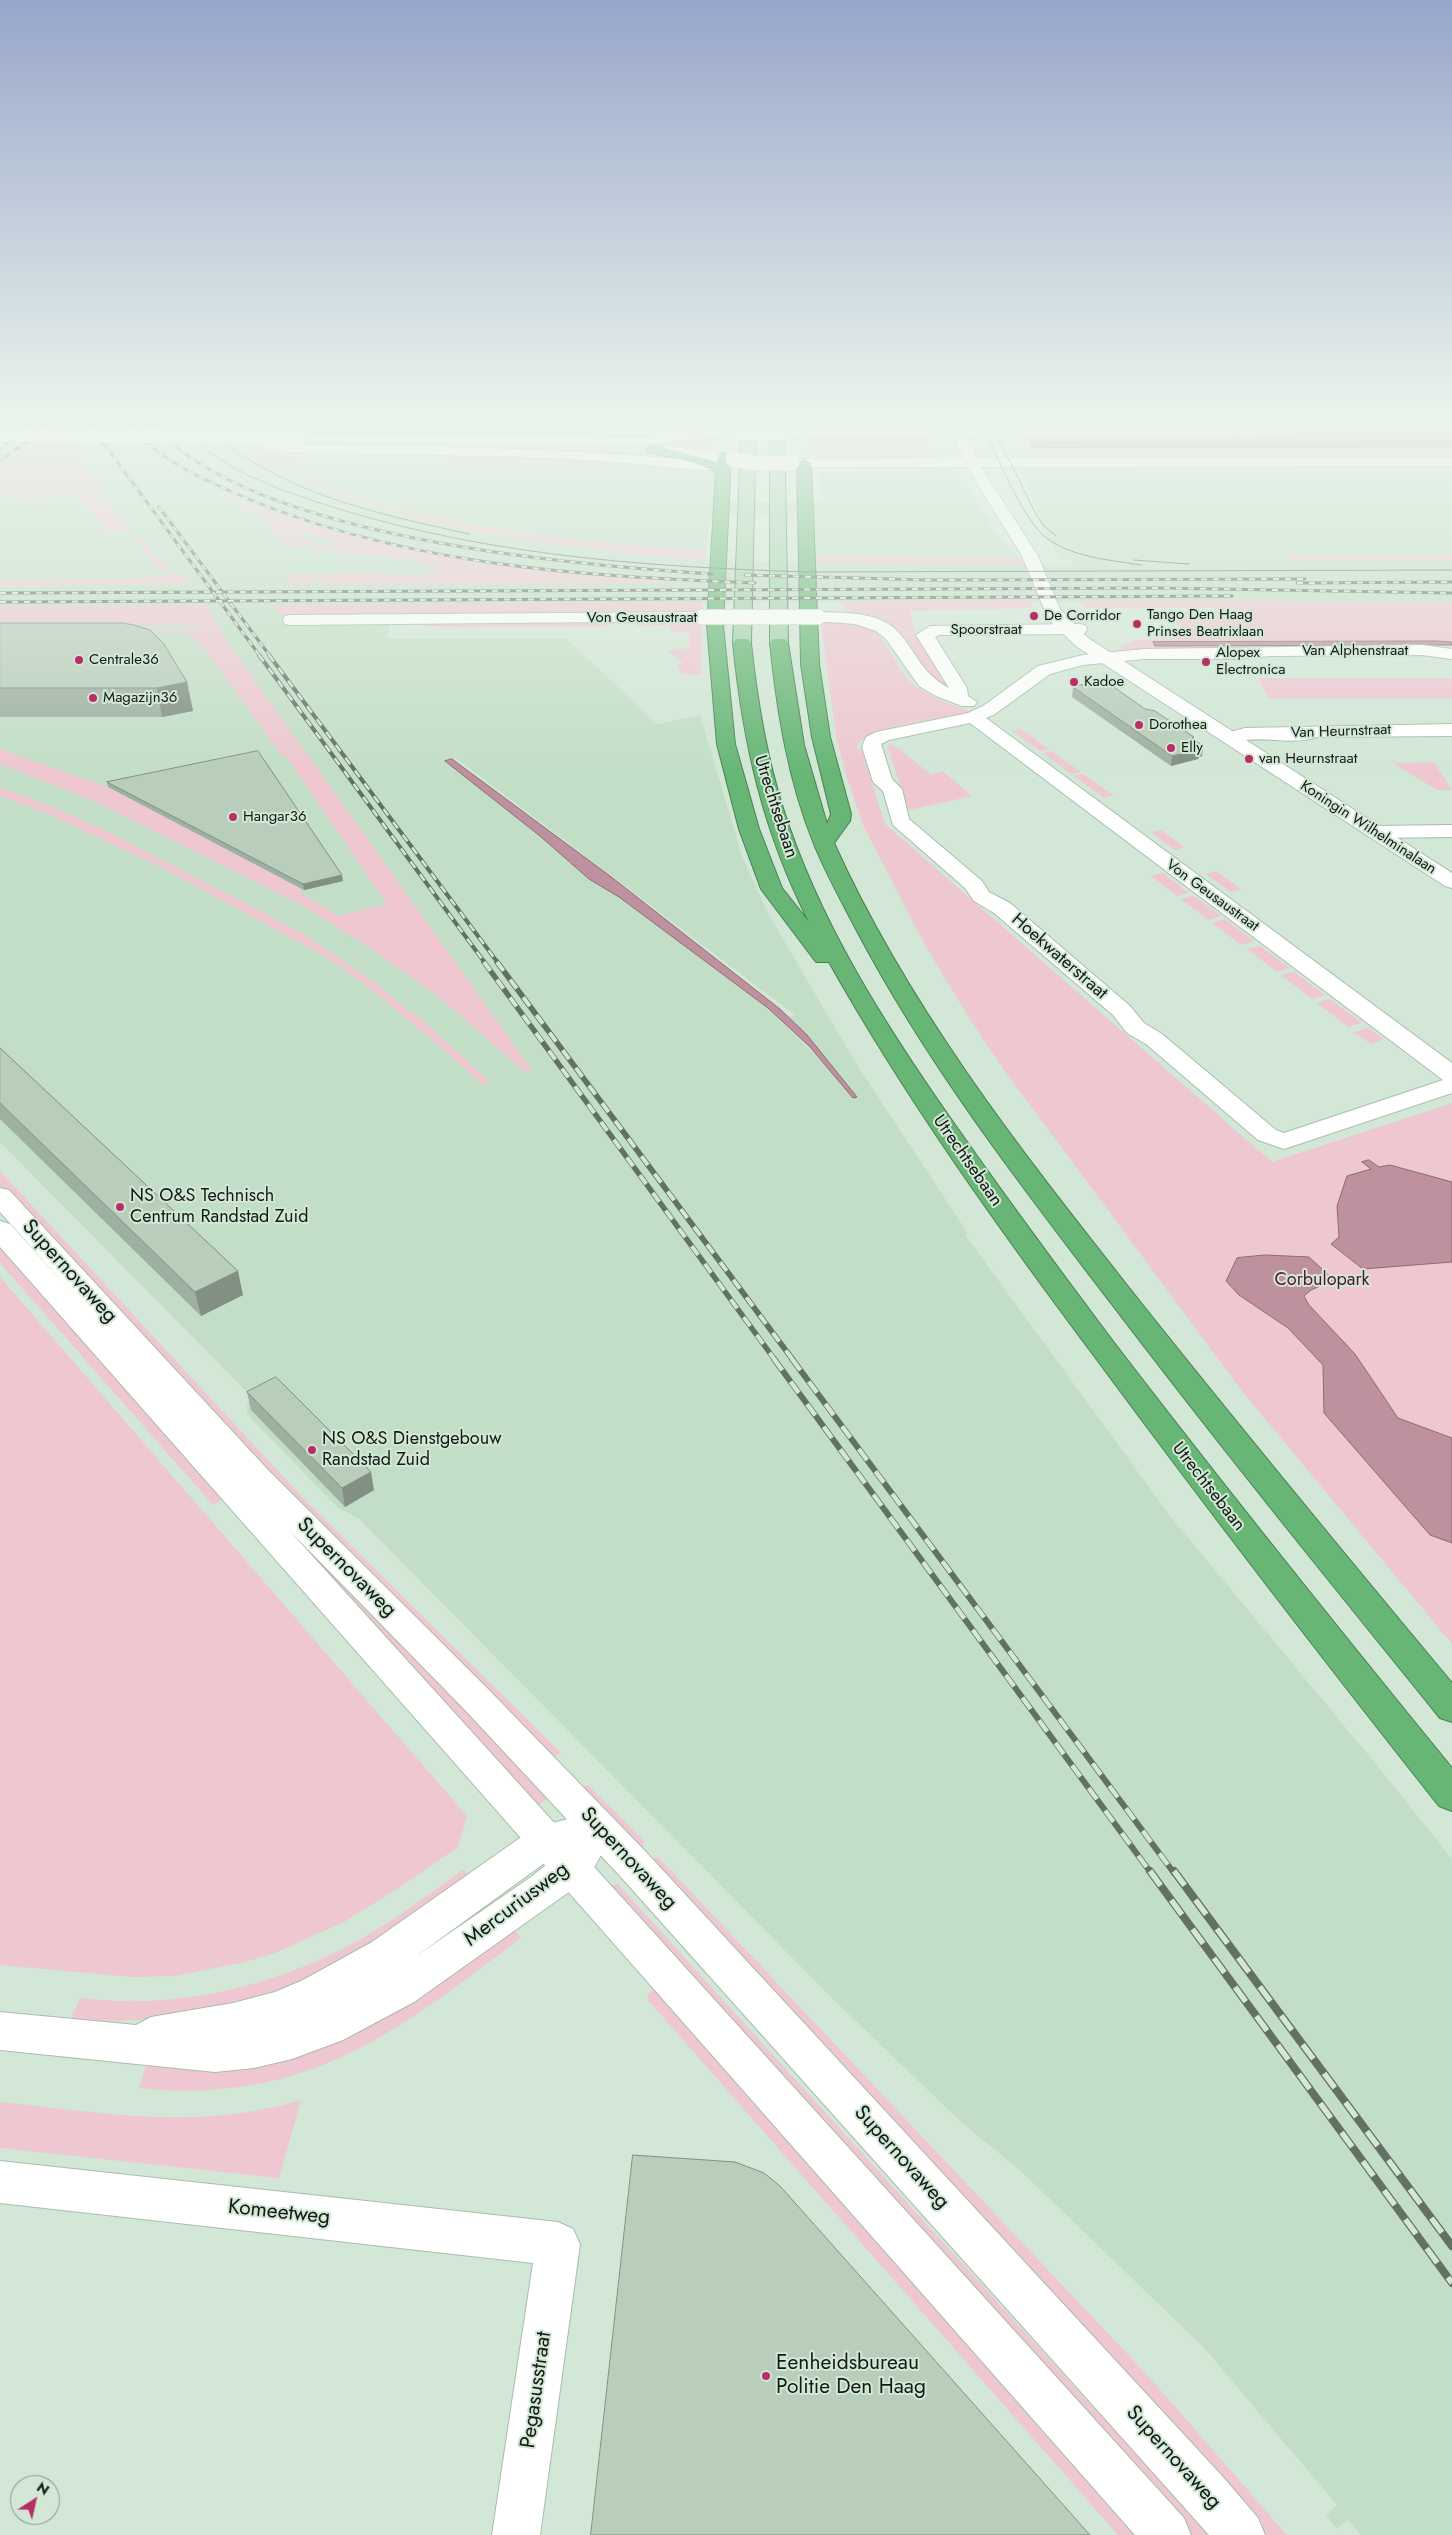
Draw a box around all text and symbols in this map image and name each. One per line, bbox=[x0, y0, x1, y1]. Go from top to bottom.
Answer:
place label: Tango Den Haag Prinses Beatrixlaan bbox=[1147, 606, 1264, 641]
place label: De Corridor bbox=[1044, 607, 1121, 625]
street label: Von Geusaustraat bbox=[587, 609, 697, 627]
marker: De Corridor bbox=[1028, 610, 1040, 622]
marker: Tango Den Haag Prinses Beatrixlaan bbox=[1131, 618, 1143, 630]
street label: Spoorstraat bbox=[950, 621, 1022, 639]
street label: Van Alphenstraat bbox=[1302, 642, 1408, 660]
place label: Alopex Electronica bbox=[1216, 644, 1285, 679]
place label: Centrale36 bbox=[89, 651, 159, 669]
marker: Centrale36 bbox=[73, 654, 85, 666]
marker: Alopex Electronica bbox=[1200, 656, 1212, 668]
place label: Kadoe bbox=[1084, 673, 1124, 691]
marker: Kadoe bbox=[1068, 676, 1080, 688]
place label: Magazijn36 bbox=[103, 689, 177, 707]
marker: Magazijn36 bbox=[87, 692, 99, 704]
place label: Dorothea bbox=[1149, 716, 1207, 734]
marker: Dorothea bbox=[1133, 719, 1145, 731]
street label: Van Heurnstraat bbox=[1291, 721, 1391, 743]
place label: Elly bbox=[1181, 739, 1203, 757]
marker: Elly bbox=[1165, 742, 1177, 754]
place label: van Heurnstraat bbox=[1259, 750, 1357, 768]
street label: Utrechtsebaan bbox=[748, 753, 802, 861]
marker: van Heurnstraat bbox=[1243, 753, 1255, 765]
street label: Koningin Wilhelminalaan bbox=[1297, 777, 1439, 879]
place label: Hangar36 bbox=[243, 808, 307, 826]
marker: Hangar36 bbox=[227, 811, 239, 823]
street label: Von Geusaustraat bbox=[1162, 856, 1262, 936]
street label: Hoekwaterstraat bbox=[1007, 909, 1111, 1005]
street label: Utrechtsebaan bbox=[928, 1111, 1006, 1211]
place label: NS O&S Technisch Centrum Randstad Zuid bbox=[130, 1186, 308, 1228]
marker: NS O&S Technisch Centrum Randstad Zuid bbox=[114, 1201, 126, 1213]
street label: Supernovaweg bbox=[16, 1215, 122, 1329]
park label: Corbulopark bbox=[1274, 1270, 1370, 1292]
place label: NS O&S Dienstgebouw Randstad Zuid bbox=[322, 1429, 501, 1472]
street label: Utrechtsebaan bbox=[1167, 1438, 1249, 1536]
marker: NS O&S Dienstgebouw Randstad Zuid bbox=[306, 1444, 318, 1456]
street label: Supernovaweg bbox=[291, 1513, 401, 1623]
street label: Supernovaweg bbox=[574, 1803, 682, 1915]
street label: Mercuriusweg bbox=[460, 1857, 574, 1953]
street label: Supernovaweg bbox=[848, 2101, 954, 2215]
street label: Komeetweg bbox=[227, 2195, 331, 2231]
street label: Pegasusstraat bbox=[516, 2330, 558, 2450]
place label: Eenheidsbureau Politie Den Haag bbox=[776, 2351, 926, 2401]
marker: Eenheidsbureau Politie Den Haag bbox=[760, 2370, 772, 2382]
street label: Supernovaweg bbox=[1120, 2401, 1226, 2515]
north arrow bbox=[10, 2475, 60, 2525]
text: N bbox=[33, 2477, 53, 2500]

